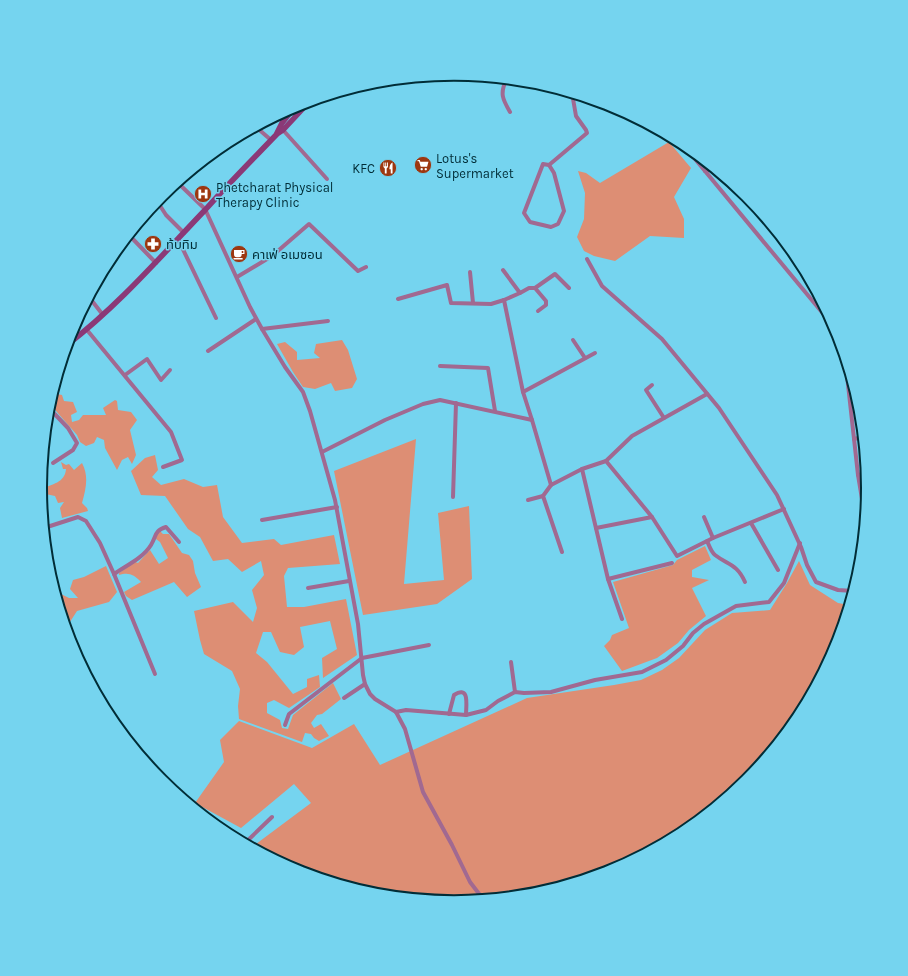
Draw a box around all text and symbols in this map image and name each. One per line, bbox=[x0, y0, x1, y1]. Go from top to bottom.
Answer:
place label: Lotus's Supermarket bbox=[436, 151, 514, 181]
supermarket icon: Lotus's Supermarket bbox=[413, 155, 433, 175]
restaurant icon: KFC bbox=[378, 158, 398, 178]
place label: KFC bbox=[352, 161, 375, 176]
place label: Phetcharat Physical Therapy Clinic bbox=[216, 180, 333, 210]
hospital icon: Phetcharat Physical Therapy Clinic bbox=[193, 184, 213, 204]
pharmacy icon: ท้บทิม bbox=[143, 234, 163, 254]
place label: ท้บทิม bbox=[166, 237, 198, 252]
cafe icon: คาเฟ่ อเมซอน bbox=[229, 244, 249, 264]
place label: คาเฟ่ อเมซอน bbox=[252, 247, 323, 262]

